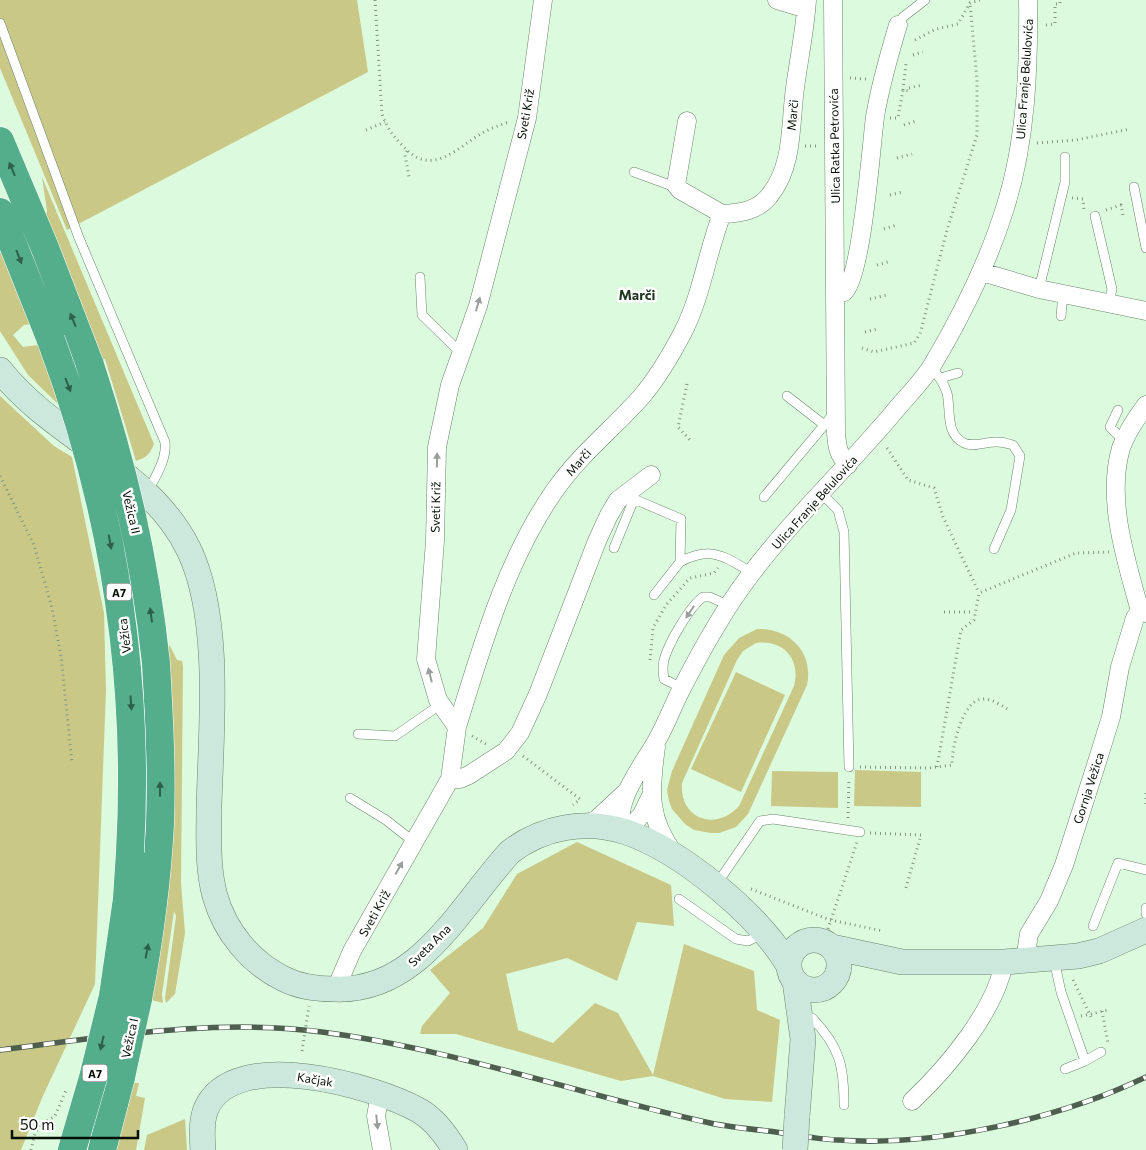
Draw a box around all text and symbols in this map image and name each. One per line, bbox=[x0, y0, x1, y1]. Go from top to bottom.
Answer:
street label: Ulica Franje Belulovića bbox=[1013, 18, 1035, 140]
street label: Sveti Križ bbox=[514, 88, 536, 140]
street label: Ulica Ratka Petrovića bbox=[826, 88, 842, 204]
street label: Marči bbox=[784, 99, 800, 131]
one-way arrow bbox=[7, 162, 15, 176]
one-way arrow bbox=[15, 250, 23, 265]
district label: Marči bbox=[619, 286, 656, 303]
one-way arrow bbox=[475, 297, 483, 312]
one-way arrow bbox=[69, 312, 77, 327]
one-way arrow bbox=[65, 378, 72, 393]
street label: Marči bbox=[562, 446, 594, 478]
one-way arrow bbox=[433, 452, 441, 468]
street label: Ulica Franje Belulovića bbox=[768, 452, 860, 552]
street label: Sveti Križ bbox=[428, 481, 442, 533]
street label: Vežica II bbox=[120, 489, 144, 535]
one-way arrow bbox=[106, 535, 114, 551]
road number: A7 bbox=[106, 584, 132, 600]
one-way arrow bbox=[685, 605, 695, 619]
one-way arrow bbox=[146, 607, 154, 623]
street label: Vežica bbox=[115, 618, 133, 654]
one-way arrow bbox=[426, 667, 434, 682]
one-way arrow bbox=[127, 695, 135, 711]
street label: Gornja Vežica bbox=[1070, 751, 1106, 825]
one-way arrow bbox=[156, 781, 164, 797]
one-way arrow bbox=[395, 861, 403, 876]
street label: Sveti Križ bbox=[355, 887, 393, 939]
street label: Sveta Ana bbox=[405, 921, 453, 969]
one-way arrow bbox=[143, 943, 151, 958]
street label: Vežica I bbox=[118, 1017, 140, 1059]
one-way arrow bbox=[98, 1035, 106, 1050]
road number: A7 bbox=[82, 1064, 108, 1082]
street label: Kačjak bbox=[296, 1069, 334, 1089]
scale bar bbox=[12, 1108, 139, 1140]
one-way arrow bbox=[373, 1114, 381, 1130]
text: 50 m bbox=[20, 1115, 54, 1133]

